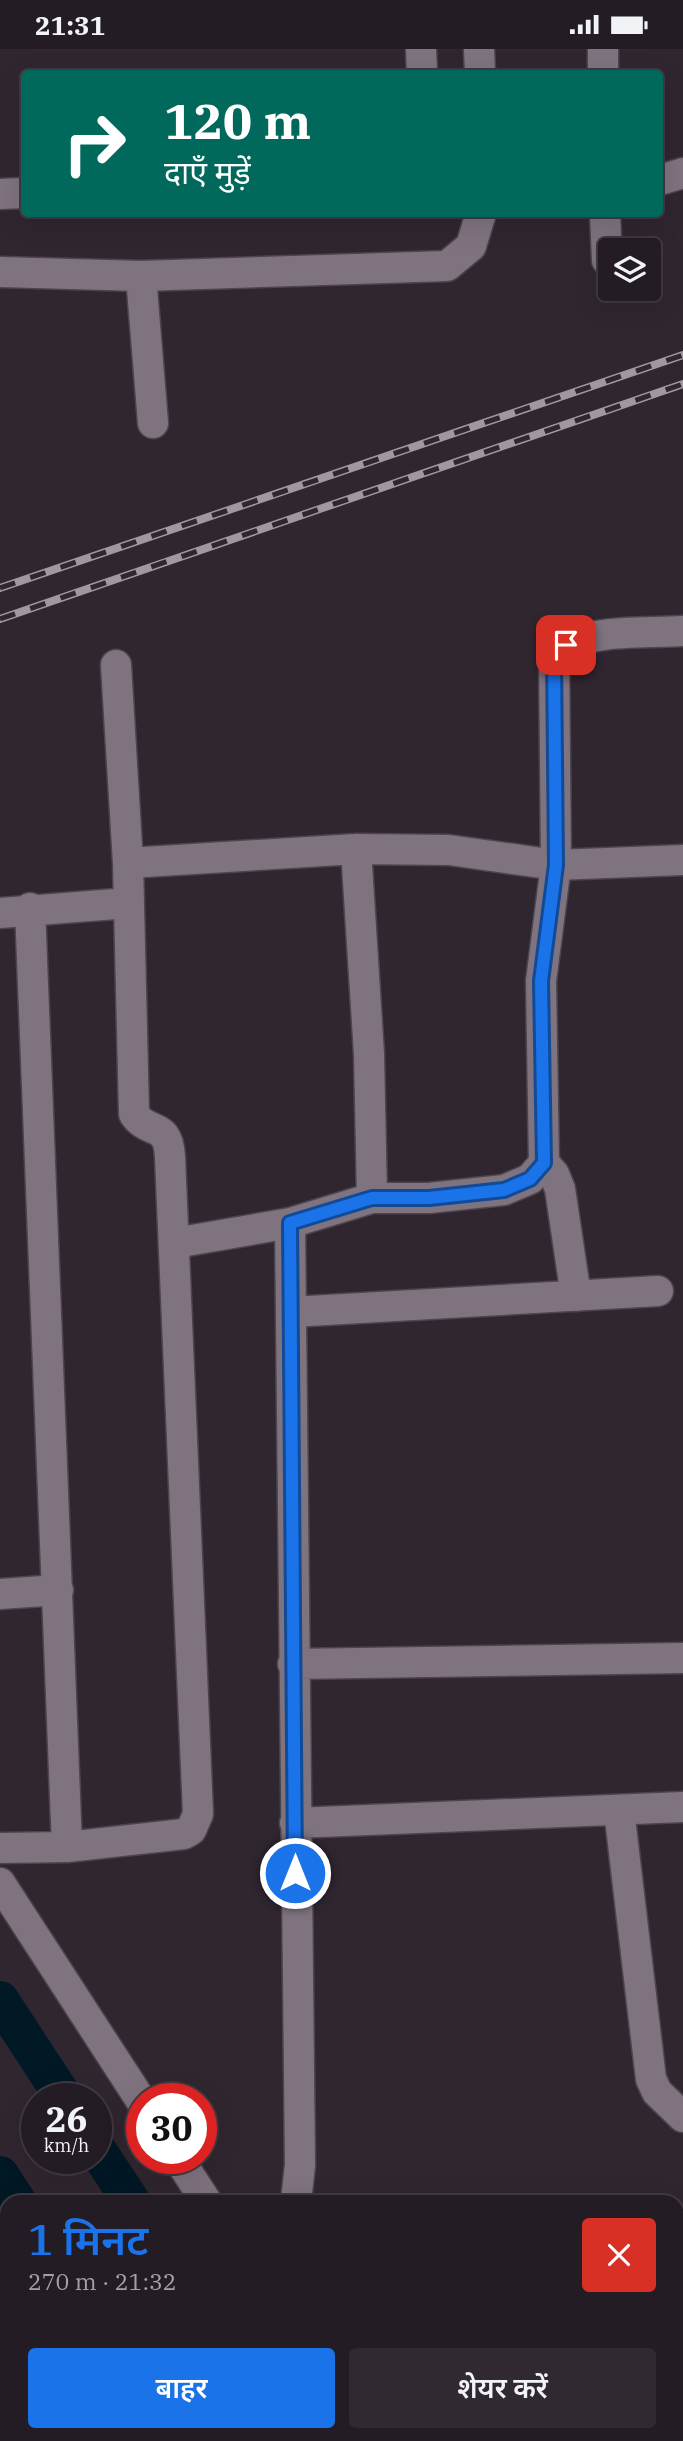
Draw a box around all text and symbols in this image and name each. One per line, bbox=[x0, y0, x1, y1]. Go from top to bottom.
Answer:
text: 21:31 bbox=[35, 8, 105, 42]
text: 120 m bbox=[164, 89, 311, 152]
icon: right bbox=[49, 98, 140, 189]
text: दाएँ मुड़ें bbox=[164, 151, 251, 193]
map controls bbox=[598, 238, 661, 301]
button: layers bbox=[598, 238, 661, 301]
pin bbox=[536, 615, 596, 675]
icon: arrive bbox=[547, 626, 585, 664]
position arrow bbox=[258, 1836, 332, 1910]
speed limit sign: 30 bbox=[126, 2083, 217, 2174]
text: 26 bbox=[45, 2096, 88, 2142]
text: km/h bbox=[44, 2134, 89, 2157]
text: 1 मिनट bbox=[28, 2212, 148, 2267]
button: close bbox=[582, 2218, 656, 2292]
text: 270 m · 21:32 bbox=[28, 2266, 177, 2296]
button: बाहर bbox=[28, 2348, 335, 2428]
button: शेयर करें bbox=[349, 2348, 656, 2428]

